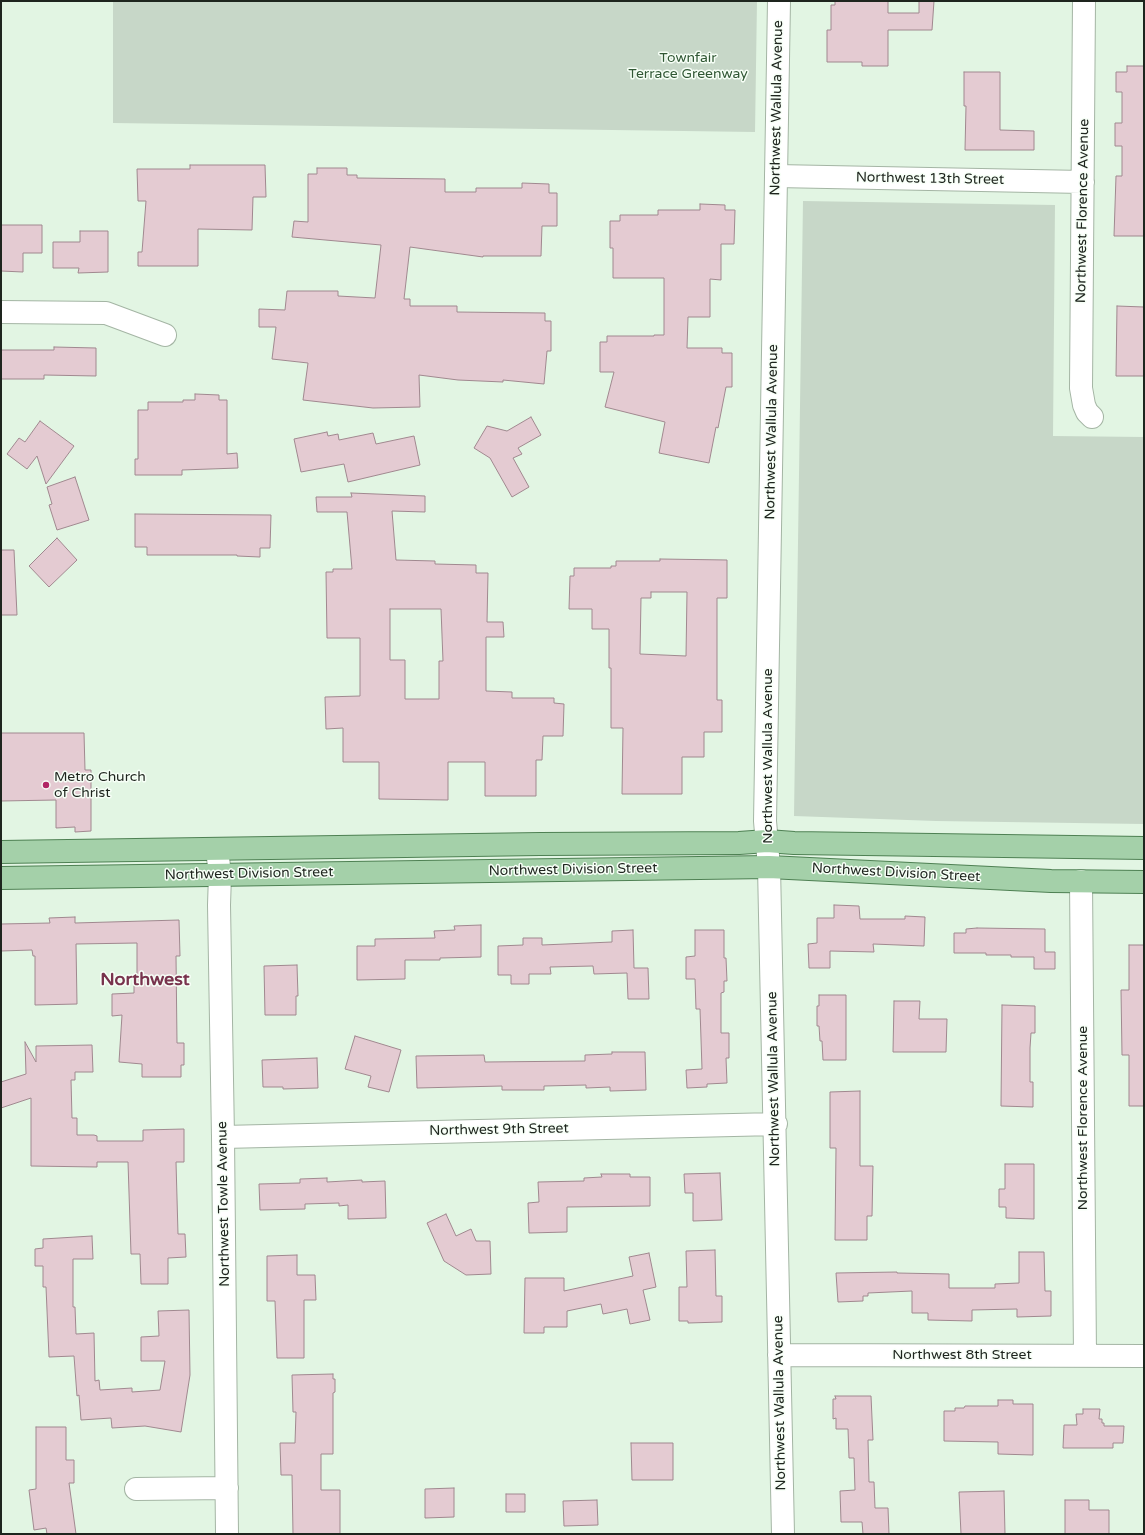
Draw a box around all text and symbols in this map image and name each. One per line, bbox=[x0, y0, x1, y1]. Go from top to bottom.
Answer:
street label: Northwest Wallula Avenue bbox=[767, 20, 787, 196]
park label: Townfair Terrace Greenway bbox=[628, 50, 748, 82]
street label: Northwest Florence Avenue bbox=[1073, 119, 1093, 303]
street label: Northwest 13th Street bbox=[856, 169, 1004, 189]
street label: Northwest Wallula Avenue bbox=[762, 344, 782, 520]
street label: Northwest Wallula Avenue bbox=[760, 668, 776, 844]
place label: Metro Church of Christ bbox=[54, 769, 146, 802]
marker: Metro Church of Christ bbox=[41, 780, 51, 790]
street label: Northwest Division Street bbox=[488, 860, 658, 880]
street label: Northwest Division Street bbox=[811, 860, 981, 886]
street label: Northwest Division Street bbox=[164, 864, 334, 884]
district label: Northwest bbox=[100, 969, 190, 991]
street label: Northwest Wallula Avenue bbox=[764, 991, 784, 1167]
street label: Northwest Florence Avenue bbox=[1075, 1026, 1091, 1210]
street label: Northwest 9th Street bbox=[429, 1120, 569, 1140]
street label: Northwest Towle Avenue bbox=[214, 1121, 234, 1287]
street label: Northwest Wallula Avenue bbox=[770, 1315, 790, 1491]
street label: Northwest 8th Street bbox=[892, 1347, 1032, 1363]

